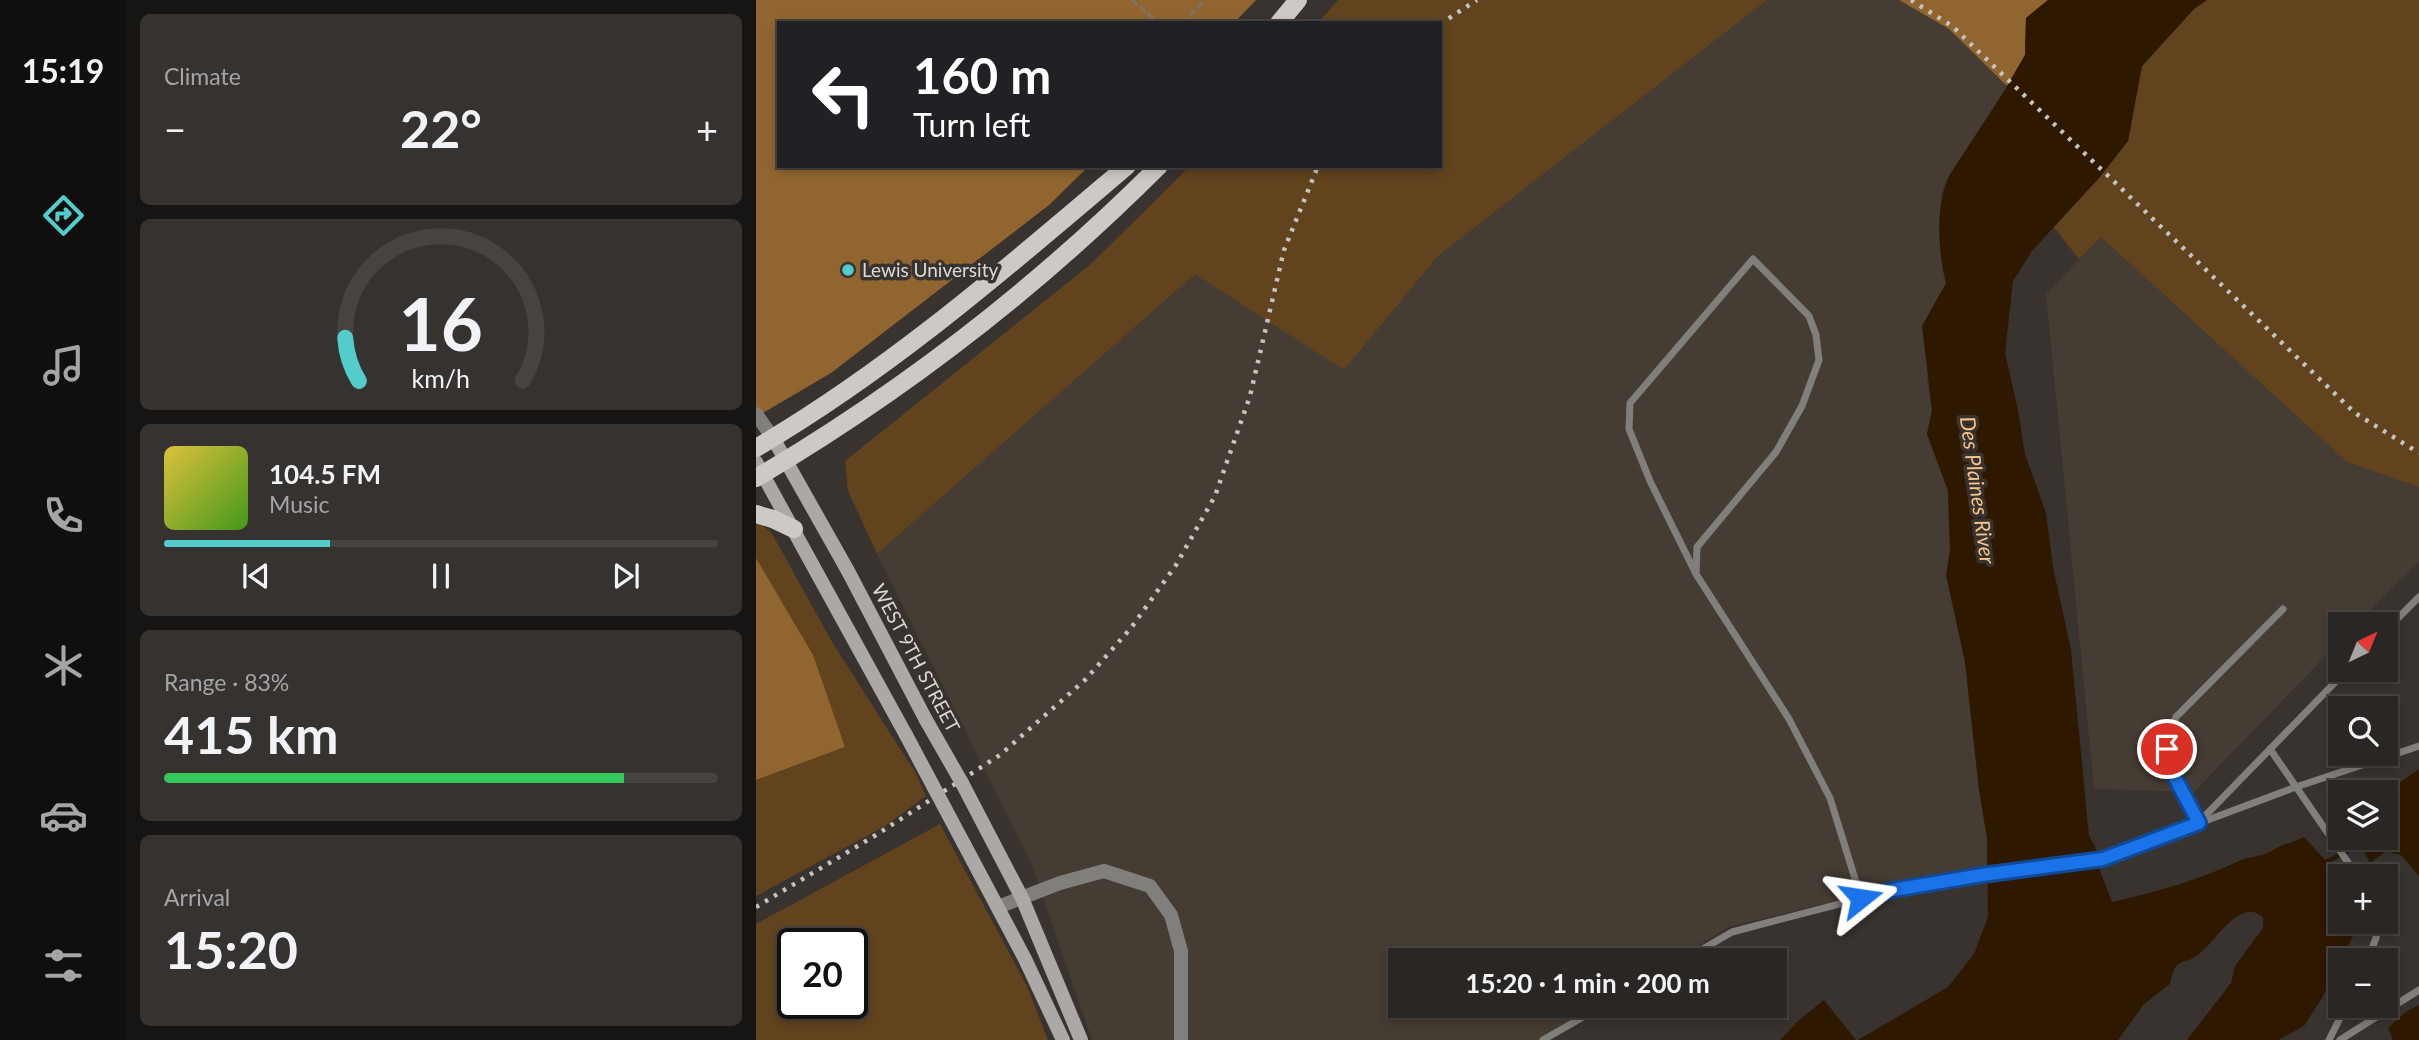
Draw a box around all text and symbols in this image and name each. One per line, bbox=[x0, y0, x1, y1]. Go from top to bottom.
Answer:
text: 160 m bbox=[913, 46, 1051, 104]
icon: left bbox=[798, 49, 889, 140]
text: 15:19 bbox=[22, 51, 104, 90]
text: Climate bbox=[164, 62, 241, 90]
text: 22° bbox=[400, 97, 482, 159]
text: Turn left bbox=[913, 105, 1030, 144]
text: − bbox=[164, 106, 186, 152]
text: + bbox=[696, 106, 718, 152]
icon: directions bbox=[39, 191, 88, 240]
place label: Lewis University bbox=[862, 258, 998, 281]
marker: Lewis University bbox=[840, 262, 856, 278]
text: 16 bbox=[399, 279, 483, 367]
icon: music bbox=[39, 341, 88, 390]
text: km/h bbox=[412, 363, 470, 393]
water label: Des Plaines River bbox=[1956, 414, 2001, 566]
text: 104.5 FM bbox=[269, 458, 381, 490]
text: Music bbox=[269, 490, 329, 518]
icon: phone bbox=[39, 491, 88, 540]
icon: previous bbox=[237, 557, 275, 595]
icon: pause bbox=[422, 557, 460, 595]
icon: next bbox=[607, 557, 645, 595]
street label: WEST 9TH STREET bbox=[868, 580, 965, 736]
north arrow bbox=[2328, 612, 2398, 682]
map controls bbox=[2328, 612, 2398, 1018]
icon: climate bbox=[39, 641, 88, 690]
text: Range · 83% bbox=[164, 668, 289, 696]
button: search bbox=[2328, 696, 2398, 766]
text: 415 km bbox=[164, 703, 338, 765]
pin bbox=[2137, 719, 2197, 779]
icon: arrive bbox=[2148, 730, 2186, 768]
button: layers bbox=[2328, 780, 2398, 850]
icon: car bbox=[39, 791, 88, 840]
position arrow bbox=[1824, 861, 1898, 935]
button: + bbox=[2328, 864, 2398, 934]
text: Arrival bbox=[164, 883, 230, 911]
text: 15:20 bbox=[164, 918, 298, 980]
speed limit sign: 20 bbox=[777, 928, 868, 1019]
icon: filters bbox=[39, 941, 88, 990]
button: − bbox=[2328, 948, 2398, 1018]
text: 15:20 · 1 min · 200 m bbox=[1465, 967, 1710, 999]

